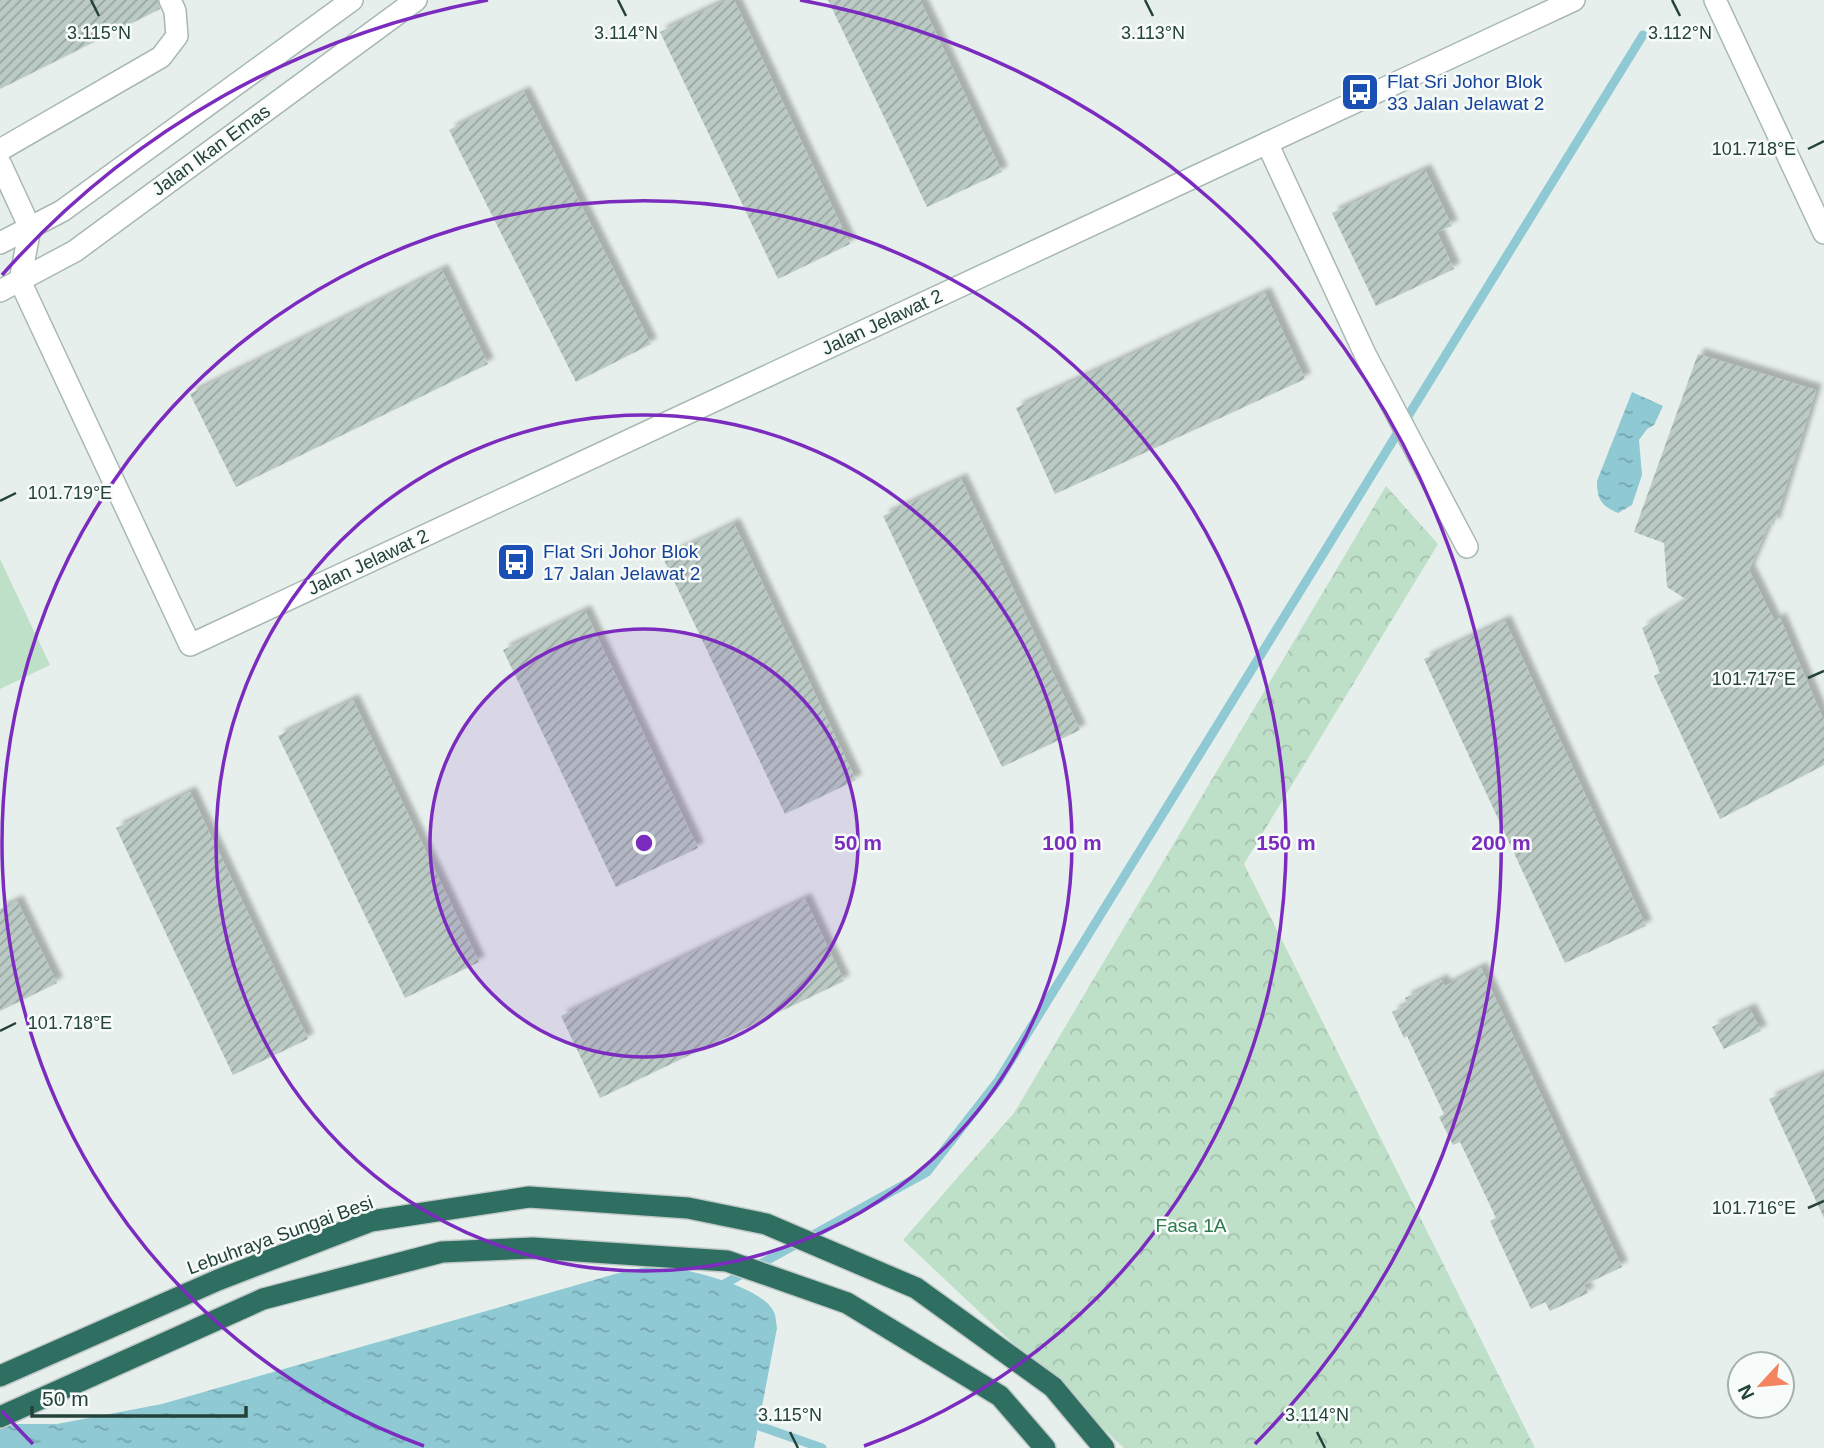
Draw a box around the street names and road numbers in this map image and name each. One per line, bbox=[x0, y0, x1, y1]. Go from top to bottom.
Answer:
street label: Jalan Ikan Emas bbox=[148, 100, 274, 200]
street label: Jalan Jelawat 2 bbox=[818, 285, 946, 359]
street label: Jalan Jelawat 2 bbox=[304, 525, 432, 599]
street label: Lebuhraya Sungai Besi bbox=[184, 1192, 376, 1278]

